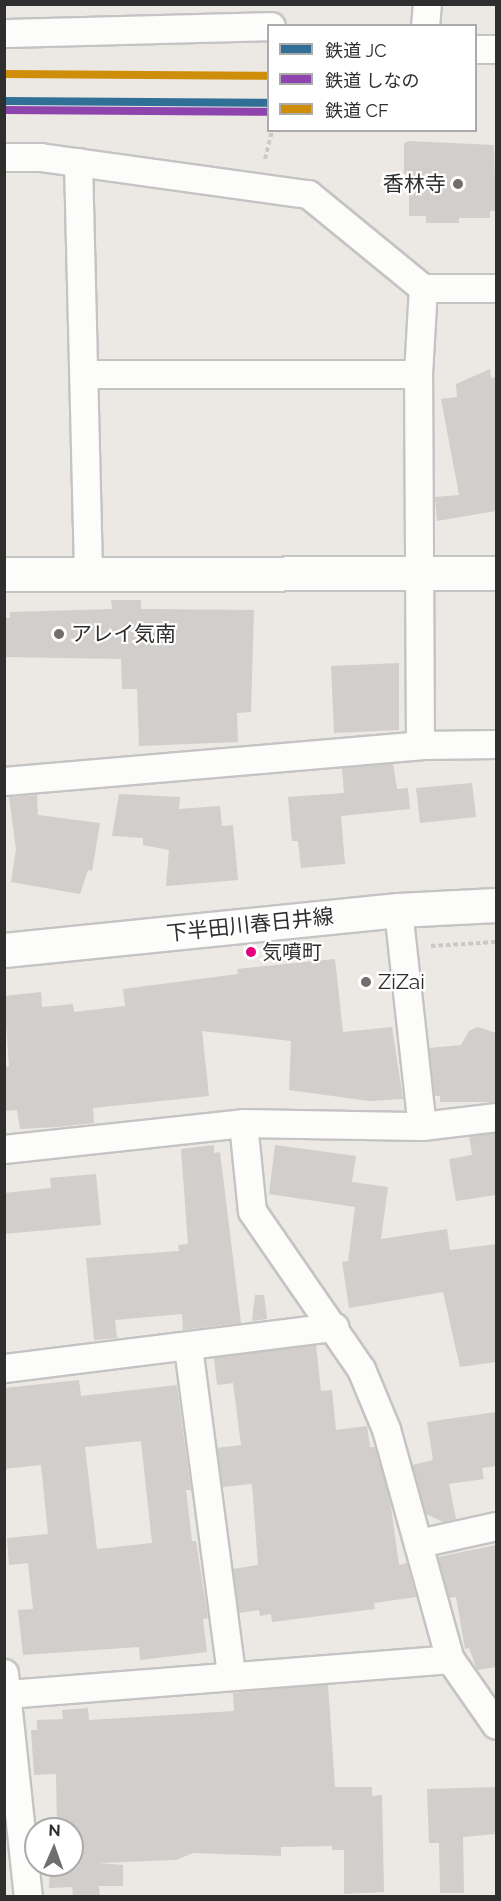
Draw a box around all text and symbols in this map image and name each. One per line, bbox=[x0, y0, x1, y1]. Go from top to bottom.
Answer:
legend bbox=[267, 24, 477, 132]
text: 鉄道 JC bbox=[325, 40, 387, 61]
text: 鉄道 しなの bbox=[325, 70, 420, 91]
text: 鉄道 CF bbox=[325, 100, 389, 121]
place label: 香林寺 bbox=[383, 171, 446, 197]
marker: 香林寺 bbox=[451, 177, 465, 191]
place label: アレイ気南 bbox=[71, 621, 176, 647]
marker: アレイ気南 bbox=[52, 627, 66, 641]
street label: 下半田川春日井線 bbox=[165, 904, 335, 946]
place label: 気噴町 bbox=[262, 940, 322, 964]
marker: 気噴町 bbox=[245, 946, 257, 958]
place label: ZiZai bbox=[378, 969, 425, 995]
marker: ZiZai bbox=[359, 975, 373, 989]
north arrow bbox=[24, 1817, 84, 1877]
text: N bbox=[48, 1821, 61, 1840]

